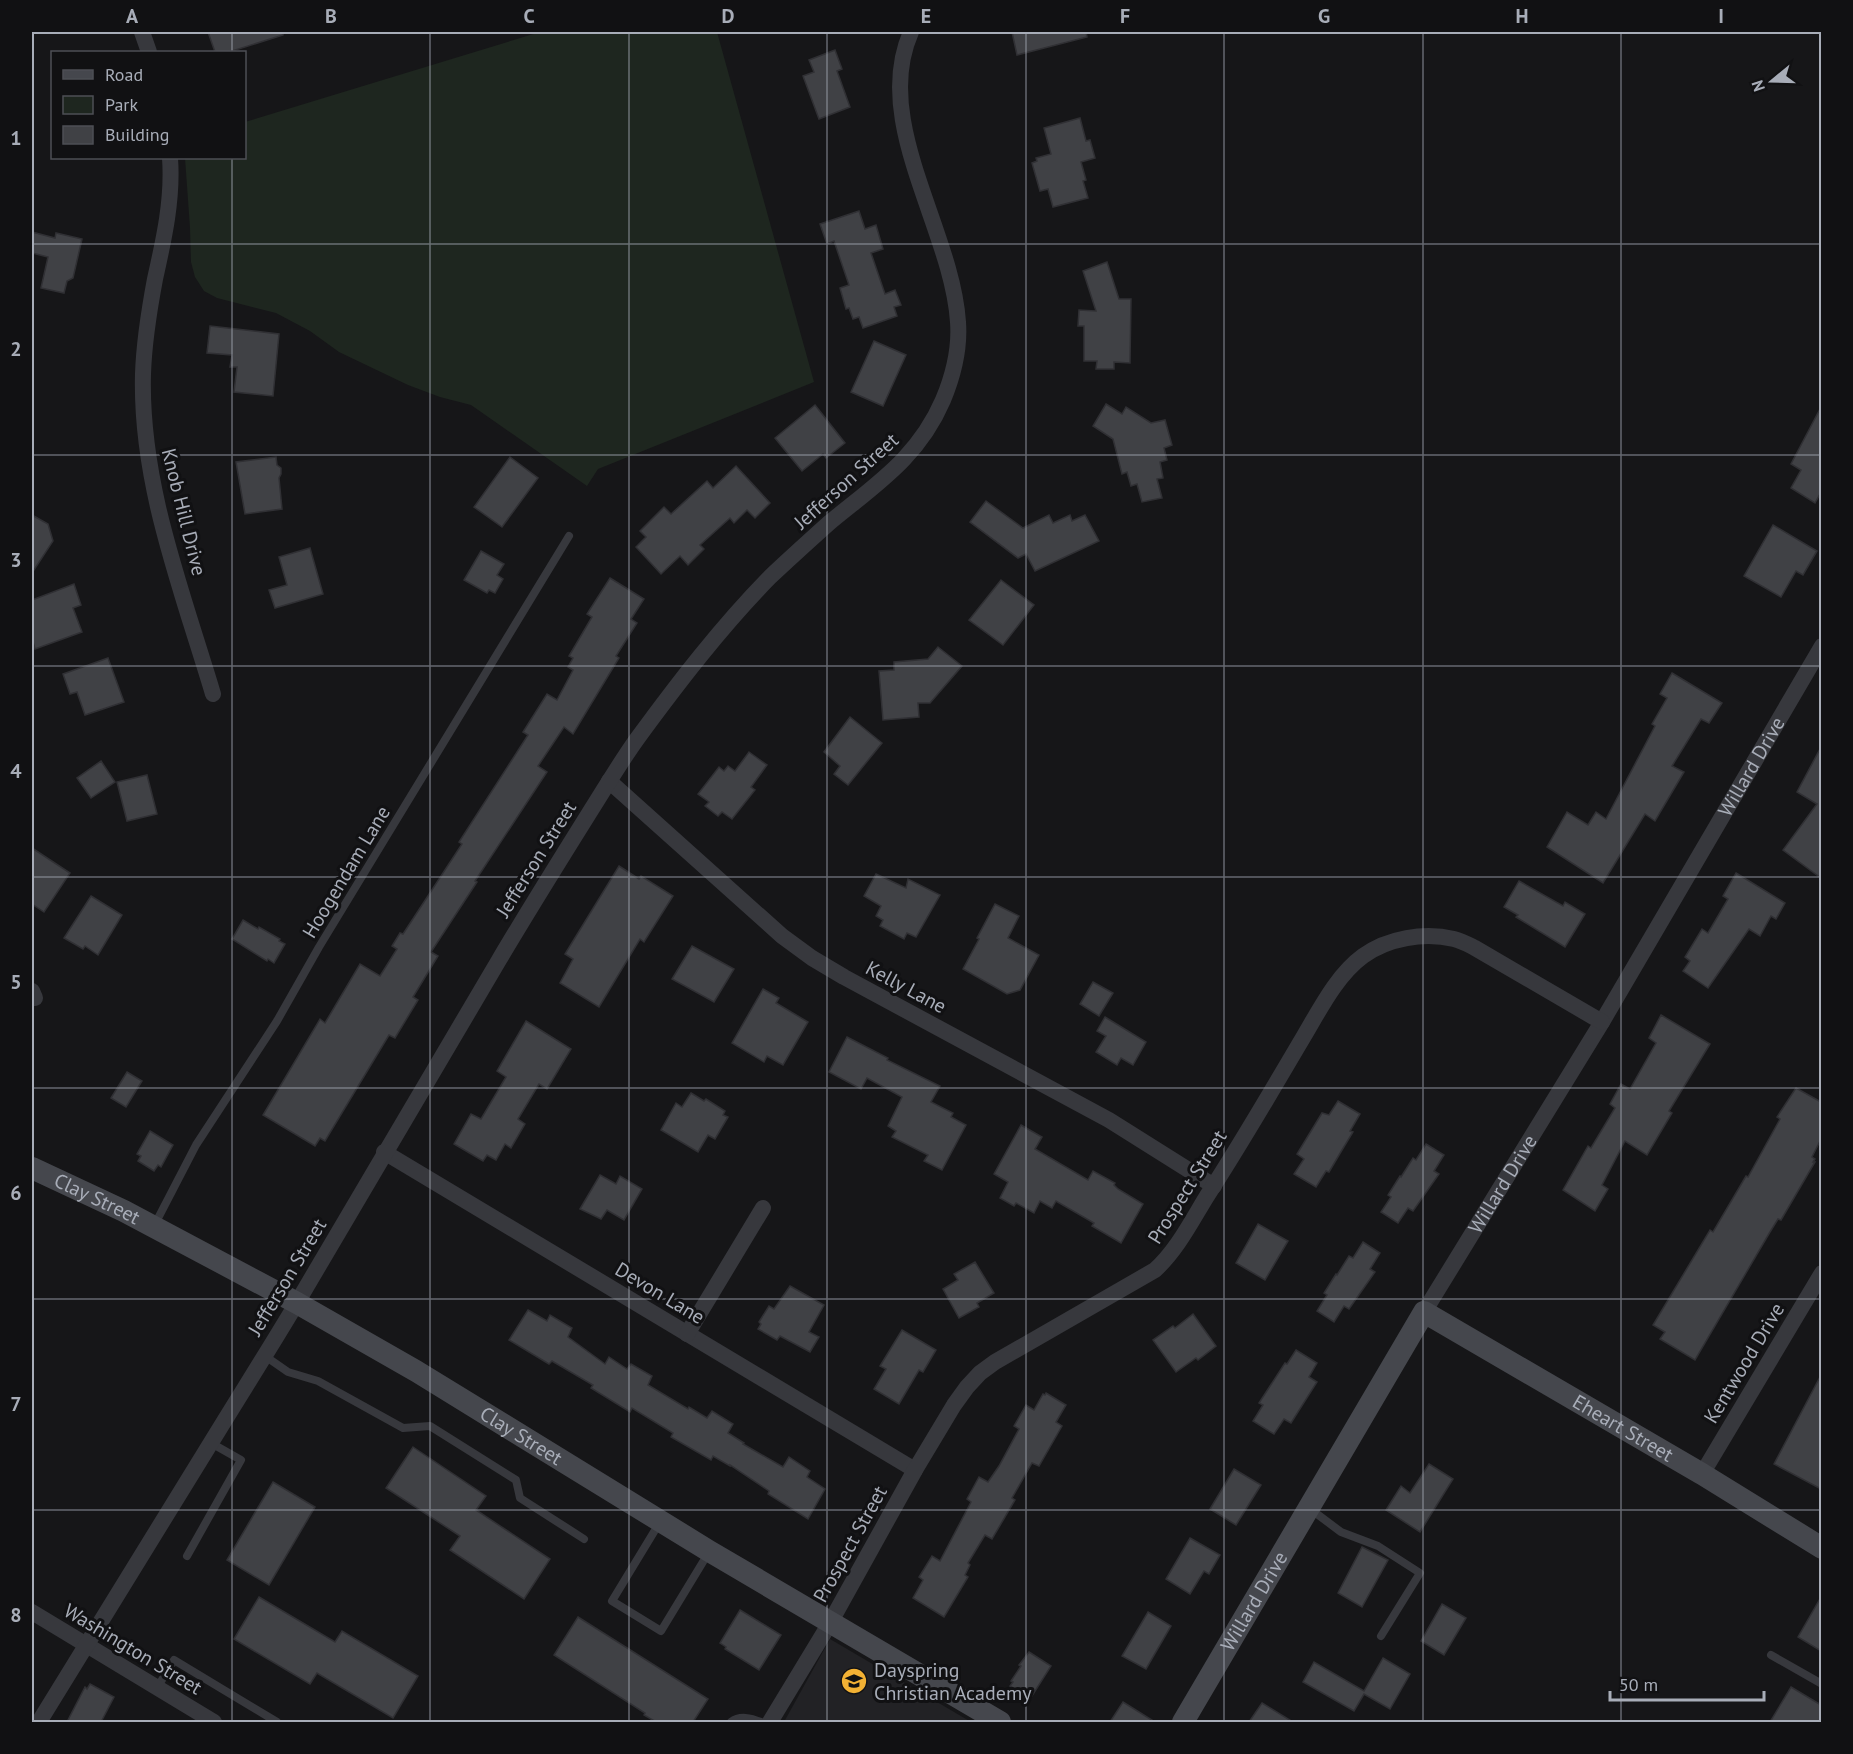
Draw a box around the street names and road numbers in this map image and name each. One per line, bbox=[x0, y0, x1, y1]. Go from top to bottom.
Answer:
street label: Jefferson Street bbox=[788, 427, 904, 535]
street label: Knob Hill Drive bbox=[156, 446, 212, 578]
street label: Willard Drive bbox=[1712, 712, 1791, 821]
street label: Jefferson Street bbox=[489, 796, 582, 923]
street label: Hoogendam Lane bbox=[296, 801, 396, 943]
street label: Kelly Lane bbox=[861, 955, 951, 1019]
street label: Prospect Street bbox=[1142, 1125, 1232, 1249]
street label: Willard Drive bbox=[1462, 1130, 1543, 1238]
street label: Clay Street bbox=[50, 1167, 145, 1230]
street label: Jefferson Street bbox=[241, 1214, 332, 1341]
street label: Devon Lane bbox=[610, 1256, 710, 1330]
street label: Kentwood Drive bbox=[1698, 1298, 1790, 1428]
street label: Eheart Street bbox=[1568, 1388, 1678, 1468]
street label: Clay Street bbox=[475, 1400, 567, 1471]
street label: Prospect Street bbox=[807, 1481, 893, 1607]
street label: Willard Drive bbox=[1215, 1547, 1293, 1656]
street label: Washington Street bbox=[59, 1598, 207, 1701]

